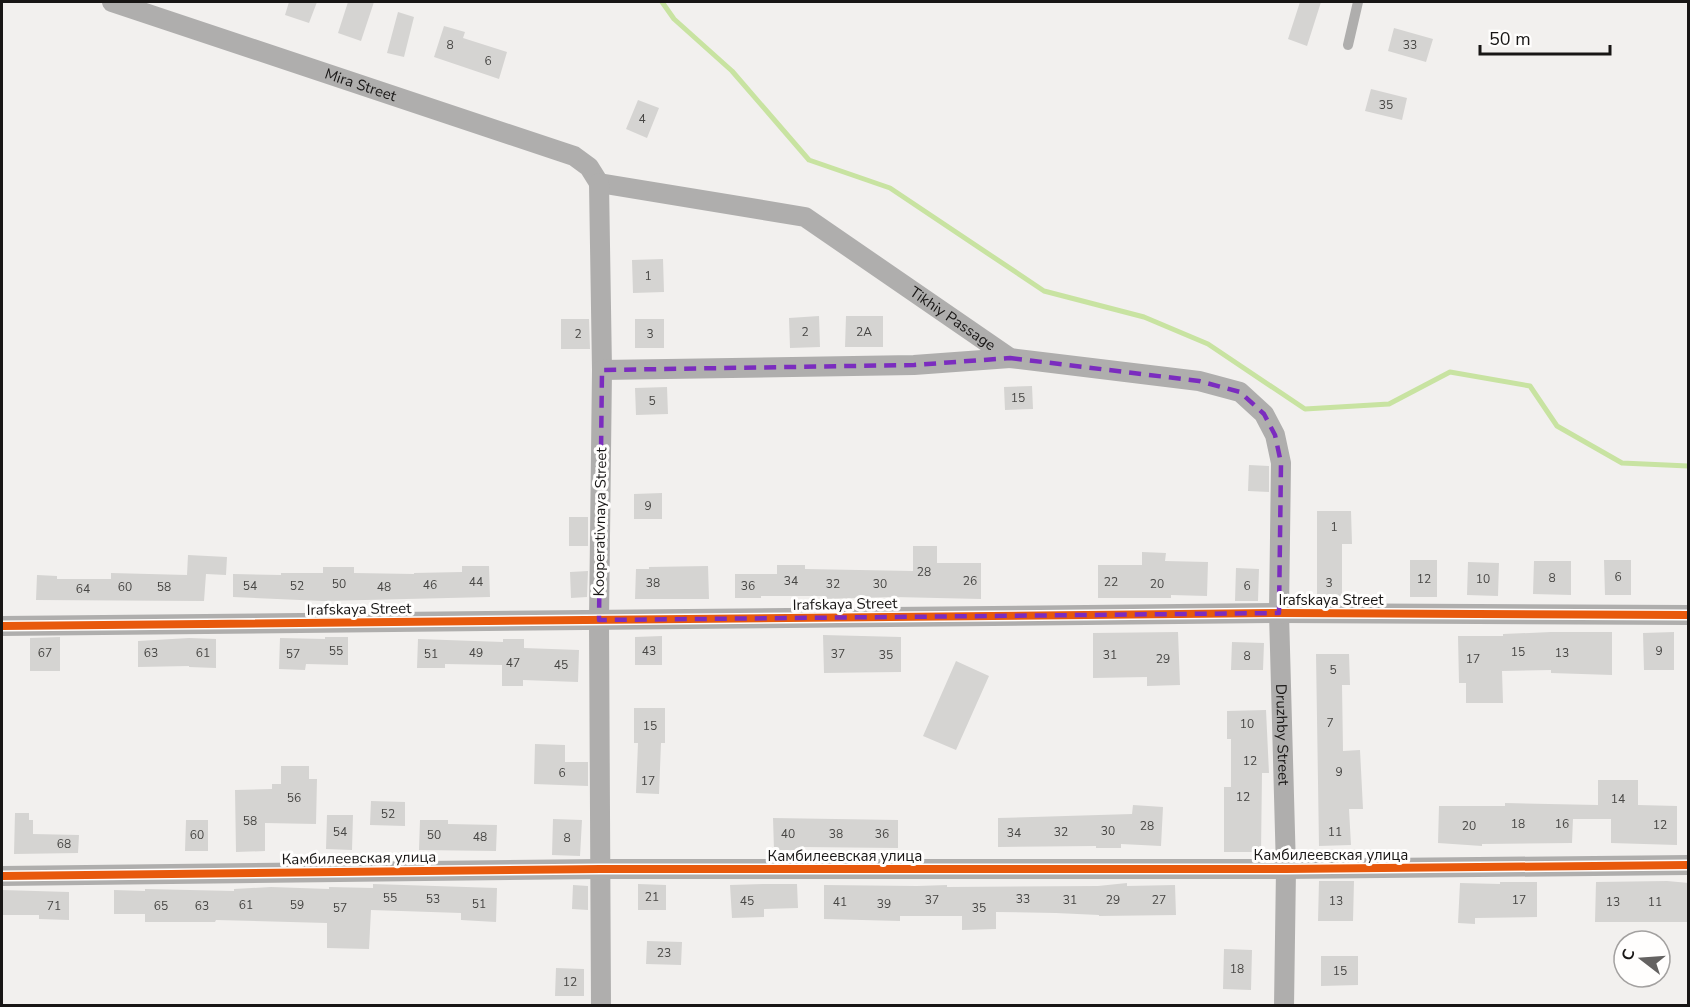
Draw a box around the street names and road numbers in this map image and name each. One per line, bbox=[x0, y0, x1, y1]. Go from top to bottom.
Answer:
street label: Mira Street bbox=[322, 64, 400, 106]
street label: Tikhiy Passage bbox=[906, 282, 999, 355]
street label: Kooperativnaya Street bbox=[589, 447, 611, 597]
street label: Irafskaya Street bbox=[1279, 590, 1384, 610]
street label: Irafskaya Street bbox=[792, 593, 898, 615]
street label: Irafskaya Street bbox=[306, 598, 412, 620]
street label: Druzhby Street bbox=[1271, 684, 1294, 786]
street label: Камбилеевская улица bbox=[1254, 845, 1408, 865]
street label: Камбилеевская улица bbox=[768, 846, 922, 866]
street label: Камбилеевская улица bbox=[281, 847, 437, 869]

